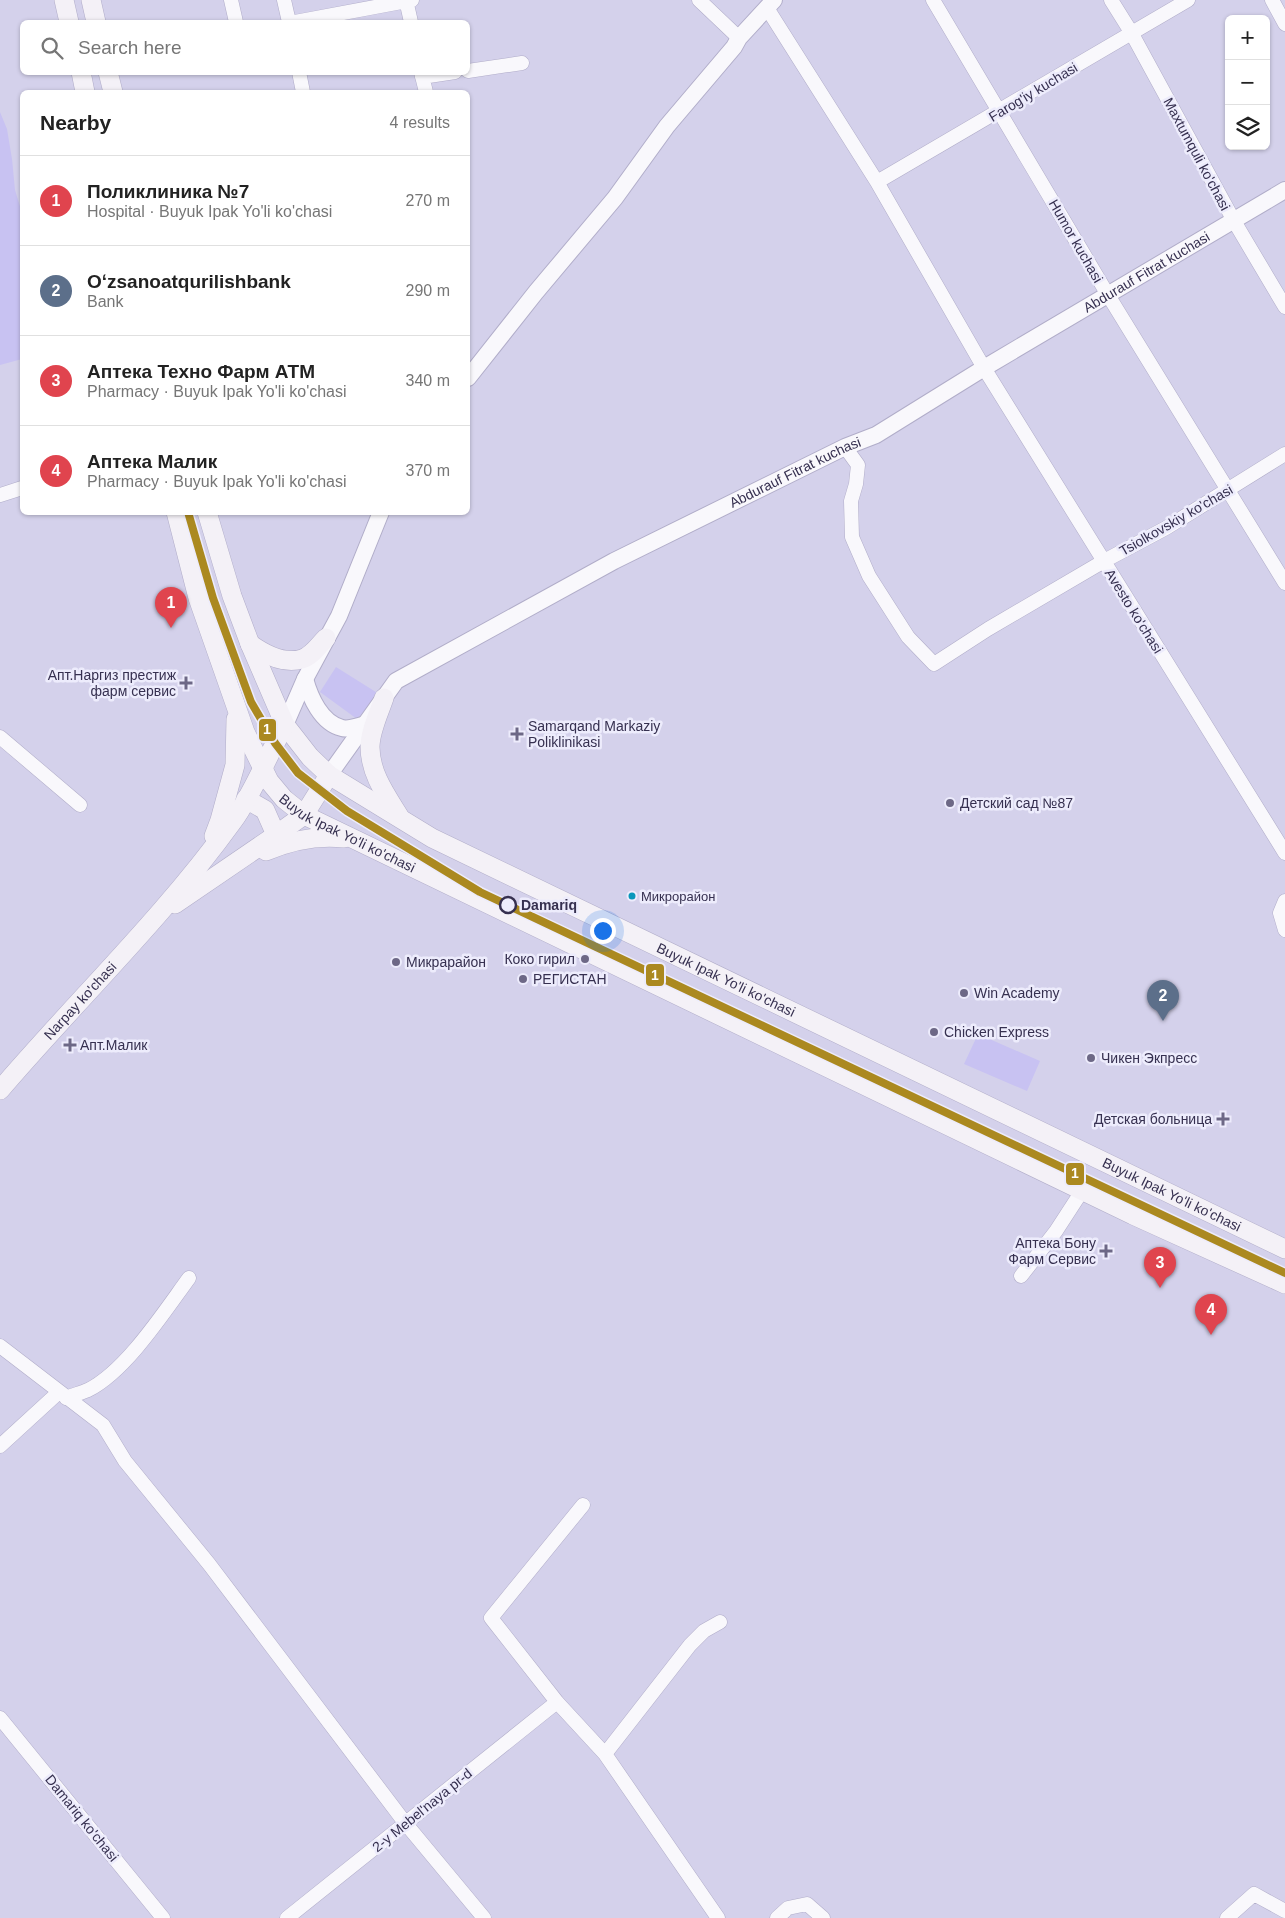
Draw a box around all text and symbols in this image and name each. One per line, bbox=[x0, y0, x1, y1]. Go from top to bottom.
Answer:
map controls bbox=[1225, 15, 1270, 150]
button: + bbox=[1225, 15, 1270, 60]
search box bbox=[20, 20, 470, 75]
icon: search bbox=[38, 34, 66, 62]
text: Search here bbox=[78, 37, 182, 58]
street label: Farog'iy kuchasi bbox=[986, 59, 1080, 125]
button: − bbox=[1225, 60, 1270, 105]
street label: Maxtumquli ko'chasi bbox=[1160, 95, 1234, 213]
button: layers bbox=[1225, 105, 1270, 150]
text: Nearby bbox=[40, 111, 111, 134]
text: 4 results bbox=[390, 114, 450, 131]
text: Поликлиника №7 bbox=[87, 181, 249, 202]
text: 1 bbox=[52, 192, 60, 209]
text: 270 m bbox=[406, 192, 450, 209]
street label: Humor kuchasi bbox=[1046, 197, 1106, 285]
text: Hospital · Buyuk Ipak Yo'li ko'chasi bbox=[87, 203, 332, 220]
street label: Abdurauf Fitrat kuchasi bbox=[1080, 228, 1213, 315]
text: Oʻzsanoatqurilishbank bbox=[87, 271, 291, 292]
text: 2 bbox=[52, 282, 60, 299]
text: 290 m bbox=[406, 282, 450, 299]
text: Bank bbox=[87, 293, 123, 310]
text: Аптека Техно Фарм АТМ bbox=[87, 361, 315, 382]
text: 3 bbox=[52, 372, 60, 389]
text: 340 m bbox=[406, 372, 450, 389]
text: Pharmacy · Buyuk Ipak Yo'li ko'chasi bbox=[87, 383, 347, 400]
street label: Abdurauf Fitrat kuchasi bbox=[727, 434, 863, 511]
text: Аптека Малик bbox=[87, 451, 217, 472]
text: 4 bbox=[52, 462, 60, 479]
text: 370 m bbox=[406, 462, 450, 479]
text: Pharmacy · Buyuk Ipak Yo'li ko'chasi bbox=[87, 473, 347, 490]
street label: Tsiolkovskiy ko'chasi bbox=[1117, 481, 1235, 559]
street label: Avesto ko'chasi bbox=[1102, 566, 1166, 656]
pin: 1 bbox=[155, 587, 187, 628]
place label: Апт.Наргиз престиж фарм сервис bbox=[48, 667, 177, 699]
marker: Апт.Наргиз престиж фарм сервис bbox=[180, 677, 192, 689]
line badge: 1 bbox=[258, 718, 277, 742]
place label: Samarqand Markaziy Poliklinikasi bbox=[528, 718, 660, 750]
text: 1 bbox=[263, 721, 271, 737]
marker: Samarqand Markaziy Poliklinikasi bbox=[510, 727, 524, 741]
street label: Buyuk Ipak Yo'li ko'chasi bbox=[276, 790, 418, 875]
place label: Детский сад №87 bbox=[960, 795, 1073, 811]
marker: Детский сад №87 bbox=[944, 797, 956, 809]
place label: Микрорайон bbox=[641, 889, 715, 904]
marker: Микрорайон bbox=[627, 891, 637, 901]
marker: Damariq bbox=[499, 896, 517, 914]
place label: Damariq bbox=[521, 897, 577, 913]
your location bbox=[590, 918, 616, 944]
street label: Buyuk Ipak Yo'li ko'chasi bbox=[654, 939, 798, 1020]
place label: Коко гирил bbox=[504, 951, 575, 967]
marker: Коко гирил bbox=[579, 953, 591, 965]
place label: Микрарайон bbox=[406, 954, 486, 970]
marker: Микрарайон bbox=[390, 956, 402, 968]
street label: Narpay ko'chasi bbox=[41, 959, 120, 1043]
line badge: 1 bbox=[645, 963, 665, 987]
text: 1 bbox=[651, 967, 659, 983]
place label: РЕГИСТАН bbox=[533, 971, 607, 987]
marker: РЕГИСТАН bbox=[517, 973, 529, 985]
pin: 2 bbox=[1147, 980, 1179, 1021]
place label: Win Academy bbox=[974, 985, 1060, 1001]
marker: Win Academy bbox=[958, 987, 970, 999]
place label: Chicken Express bbox=[944, 1024, 1049, 1040]
marker: Chicken Express bbox=[928, 1026, 940, 1038]
place label: Апт.Малик bbox=[80, 1037, 148, 1053]
marker: Апт.Малик bbox=[64, 1039, 76, 1051]
place label: Чикен Экпресс bbox=[1101, 1050, 1197, 1066]
marker: Чикен Экпресс bbox=[1085, 1052, 1097, 1064]
place label: Детская больница bbox=[1094, 1111, 1212, 1127]
marker: Детская больница bbox=[1216, 1112, 1230, 1126]
street label: Buyuk Ipak Yo'li ko'chasi bbox=[1100, 1154, 1244, 1235]
line badge: 1 bbox=[1065, 1162, 1085, 1186]
text: 1 bbox=[1071, 1165, 1079, 1181]
place label: Аптека Бону Фарм Сервис bbox=[1008, 1235, 1096, 1267]
marker: Аптека Бону Фарм Сервис bbox=[1100, 1245, 1112, 1257]
pin: 3 bbox=[1144, 1247, 1176, 1288]
pin: 4 bbox=[1195, 1294, 1227, 1335]
street label: 2-y Mebel'naya pr-d bbox=[369, 1765, 475, 1855]
street label: Damariq ko'chasi bbox=[42, 1771, 122, 1865]

